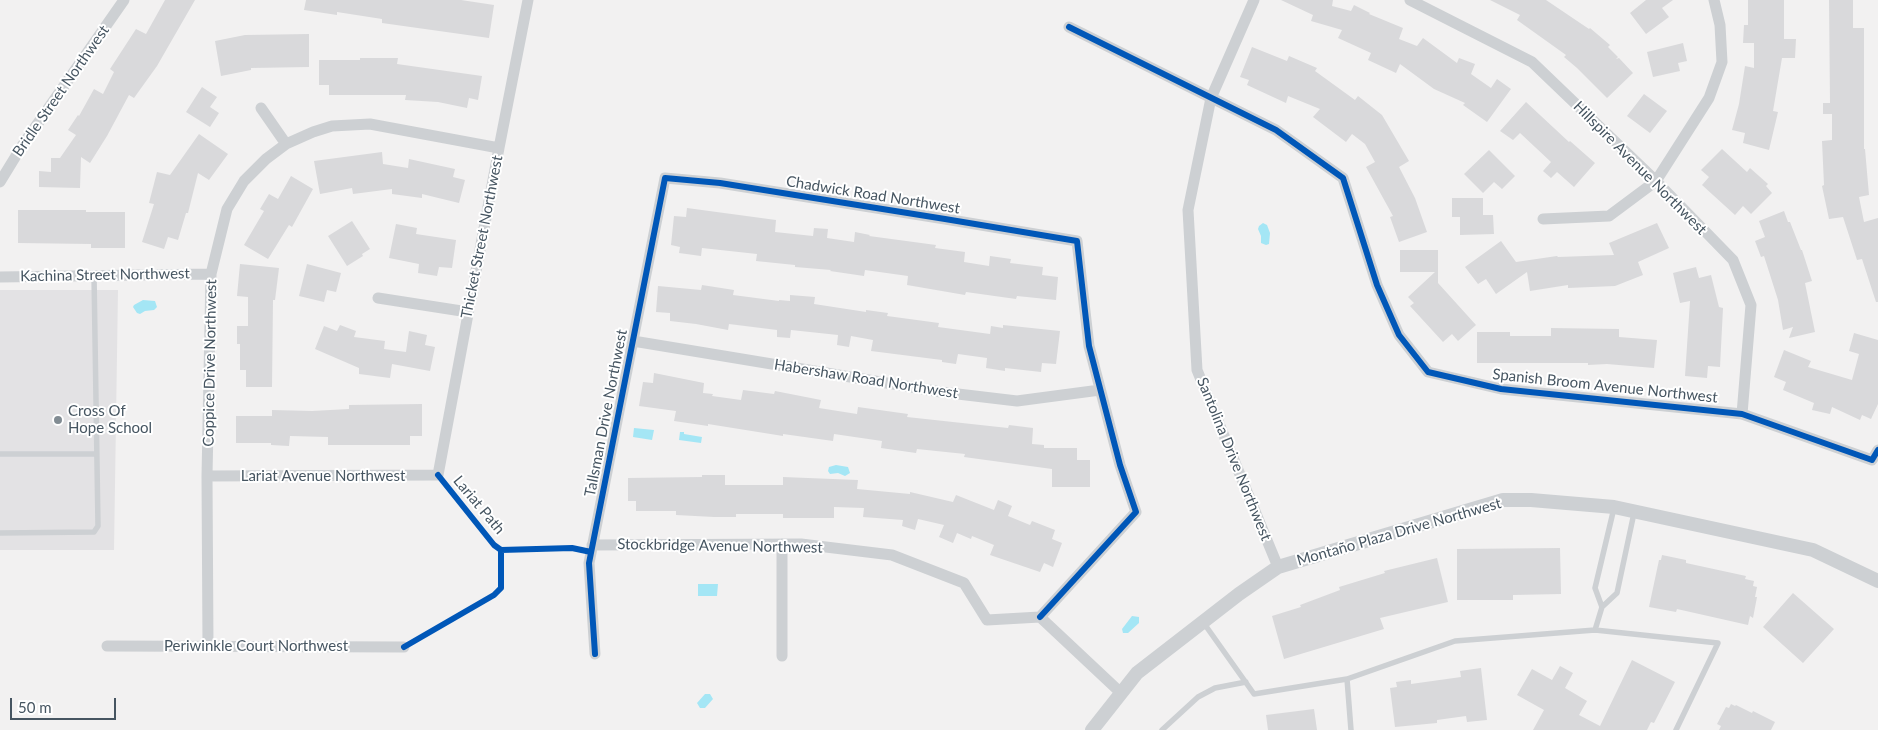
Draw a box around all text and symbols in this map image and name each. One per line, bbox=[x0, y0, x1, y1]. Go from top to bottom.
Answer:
street label: Bridle Street Northwest bbox=[9, 22, 113, 160]
street label: Hillspire Avenue Northwest bbox=[1570, 98, 1710, 238]
street label: Thicket Street Northwest bbox=[457, 154, 507, 320]
street label: Chadwick Road Northwest bbox=[785, 172, 961, 218]
street label: Kachina Street Northwest bbox=[20, 265, 190, 285]
street label: Coppice Drive Northwest bbox=[200, 279, 220, 447]
street label: Tallsman Drive Northwest bbox=[581, 328, 631, 498]
street label: Habershaw Road Northwest bbox=[773, 356, 959, 402]
street label: Spanish Broom Avenue Northwest bbox=[1492, 365, 1718, 407]
street label: Santolina Drive Northwest bbox=[1193, 375, 1275, 543]
place label: Cross Of Hope School bbox=[68, 402, 152, 437]
marker: Cross Of Hope School bbox=[52, 414, 64, 426]
street label: Lariat Avenue Northwest bbox=[241, 467, 405, 485]
street label: Lariat Path bbox=[449, 472, 509, 538]
street label: Montaño Plaza Drive Northwest bbox=[1295, 494, 1503, 570]
street label: Stockbridge Avenue Northwest bbox=[617, 535, 823, 557]
street label: Periwinkle Court Northwest bbox=[164, 637, 348, 655]
scale bar bbox=[12, 688, 119, 720]
text: 50 m bbox=[18, 698, 52, 716]

